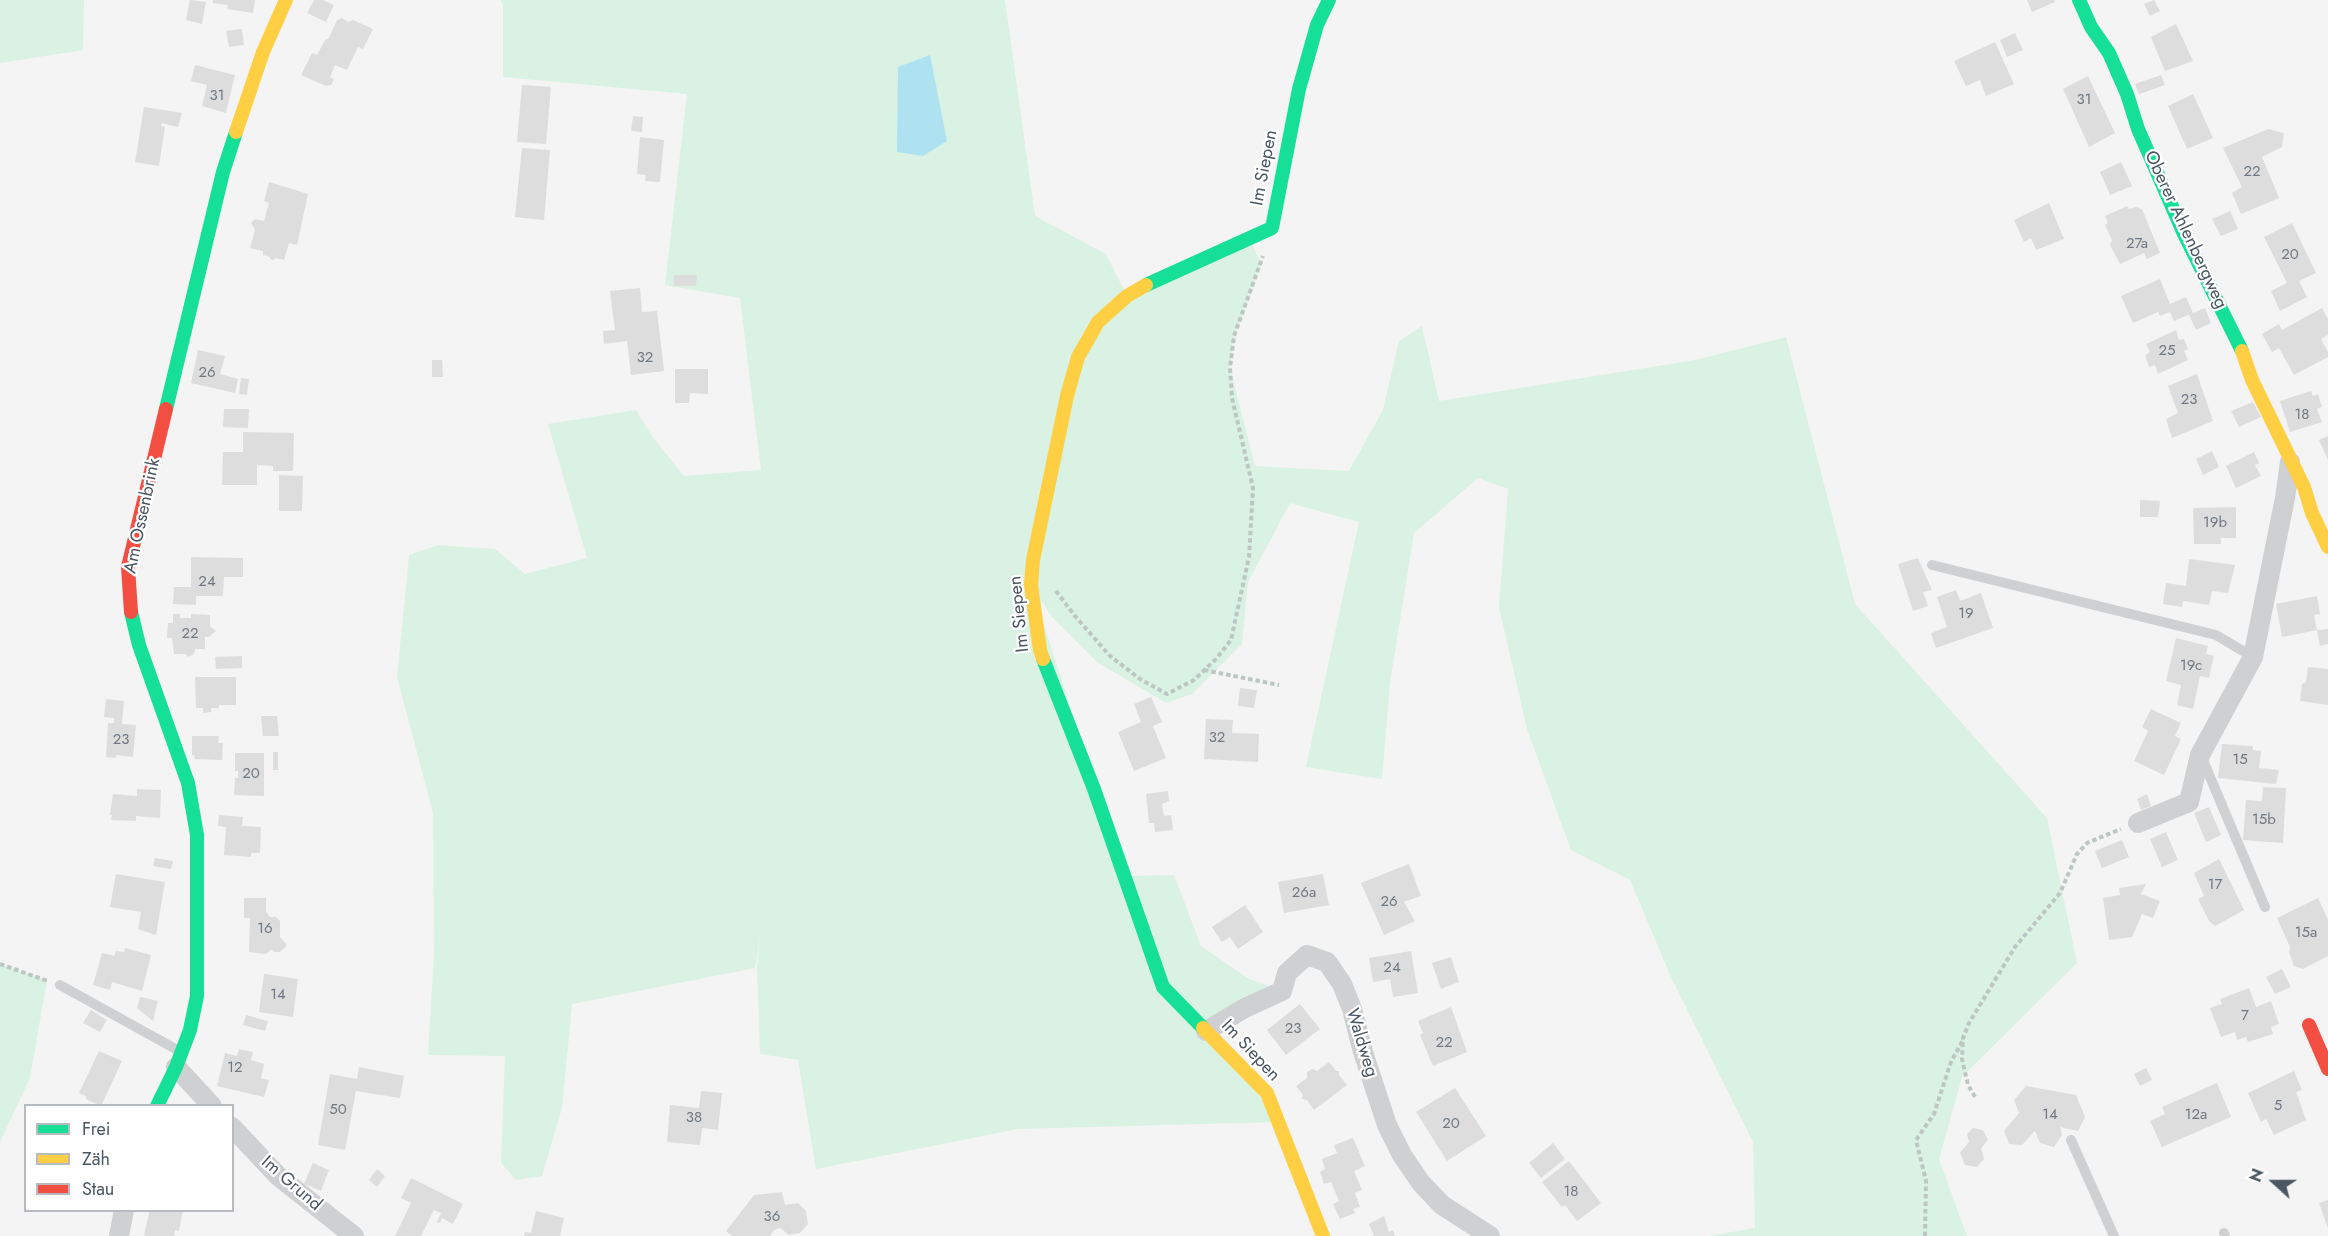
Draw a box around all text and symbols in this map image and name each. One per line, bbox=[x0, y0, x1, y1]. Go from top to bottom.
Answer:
house number: 31 bbox=[210, 87, 224, 105]
house number: 31 bbox=[2077, 91, 2091, 109]
street label: Im Siepen bbox=[1247, 128, 1283, 208]
street label: Oberer Ahlenbergweg bbox=[2139, 148, 2231, 312]
house number: 22 bbox=[2243, 163, 2261, 181]
house number: 27a bbox=[2126, 235, 2148, 253]
house number: 20 bbox=[2281, 246, 2299, 264]
house number: 25 bbox=[2159, 342, 2175, 360]
house number: 32 bbox=[637, 349, 653, 367]
house number: 26 bbox=[198, 364, 216, 382]
house number: 23 bbox=[2181, 391, 2197, 409]
house number: 18 bbox=[2295, 406, 2309, 424]
street label: Am Ossenbrink bbox=[120, 456, 166, 576]
house number: 19b bbox=[2203, 514, 2227, 532]
house number: 24 bbox=[198, 573, 216, 591]
street label: Im Siepen bbox=[1005, 575, 1035, 653]
house number: 19 bbox=[1958, 605, 1974, 623]
house number: 22 bbox=[181, 625, 199, 643]
house number: 19c bbox=[2180, 657, 2202, 675]
house number: 32 bbox=[1209, 729, 1225, 747]
house number: 23 bbox=[113, 731, 129, 749]
house number: 15 bbox=[2232, 751, 2248, 769]
house number: 20 bbox=[242, 765, 260, 783]
house number: 15b bbox=[2252, 811, 2276, 829]
house number: 17 bbox=[2208, 876, 2222, 894]
house number: 26a bbox=[1292, 884, 1316, 902]
house number: 26 bbox=[1380, 893, 1398, 911]
house number: 16 bbox=[257, 920, 273, 938]
house number: 15a bbox=[2295, 924, 2317, 942]
house number: 24 bbox=[1383, 959, 1401, 977]
house number: 14 bbox=[270, 986, 286, 1004]
street label: Waldweg bbox=[1340, 1006, 1382, 1080]
house number: 7 bbox=[2241, 1007, 2249, 1025]
street label: Im Siepen bbox=[1216, 1016, 1284, 1086]
house number: 23 bbox=[1285, 1020, 1301, 1038]
house number: 22 bbox=[1435, 1034, 1453, 1052]
house number: 12 bbox=[227, 1059, 243, 1077]
house number: 5 bbox=[2274, 1097, 2282, 1115]
house number: 50 bbox=[329, 1101, 347, 1119]
legend bbox=[24, 1104, 234, 1212]
house number: 14 bbox=[2042, 1106, 2058, 1124]
house number: 12a bbox=[2185, 1106, 2207, 1124]
house number: 38 bbox=[686, 1109, 702, 1127]
house number: 20 bbox=[1442, 1115, 1460, 1133]
text: Frei bbox=[82, 1116, 111, 1142]
text: Zäh bbox=[82, 1146, 110, 1172]
street label: Im Grund bbox=[256, 1152, 326, 1216]
north arrow bbox=[2244, 1152, 2304, 1212]
text: N bbox=[2244, 1165, 2270, 1185]
text: Stau bbox=[82, 1176, 114, 1202]
house number: 18 bbox=[1564, 1183, 1578, 1201]
house number: 36 bbox=[764, 1208, 780, 1226]

